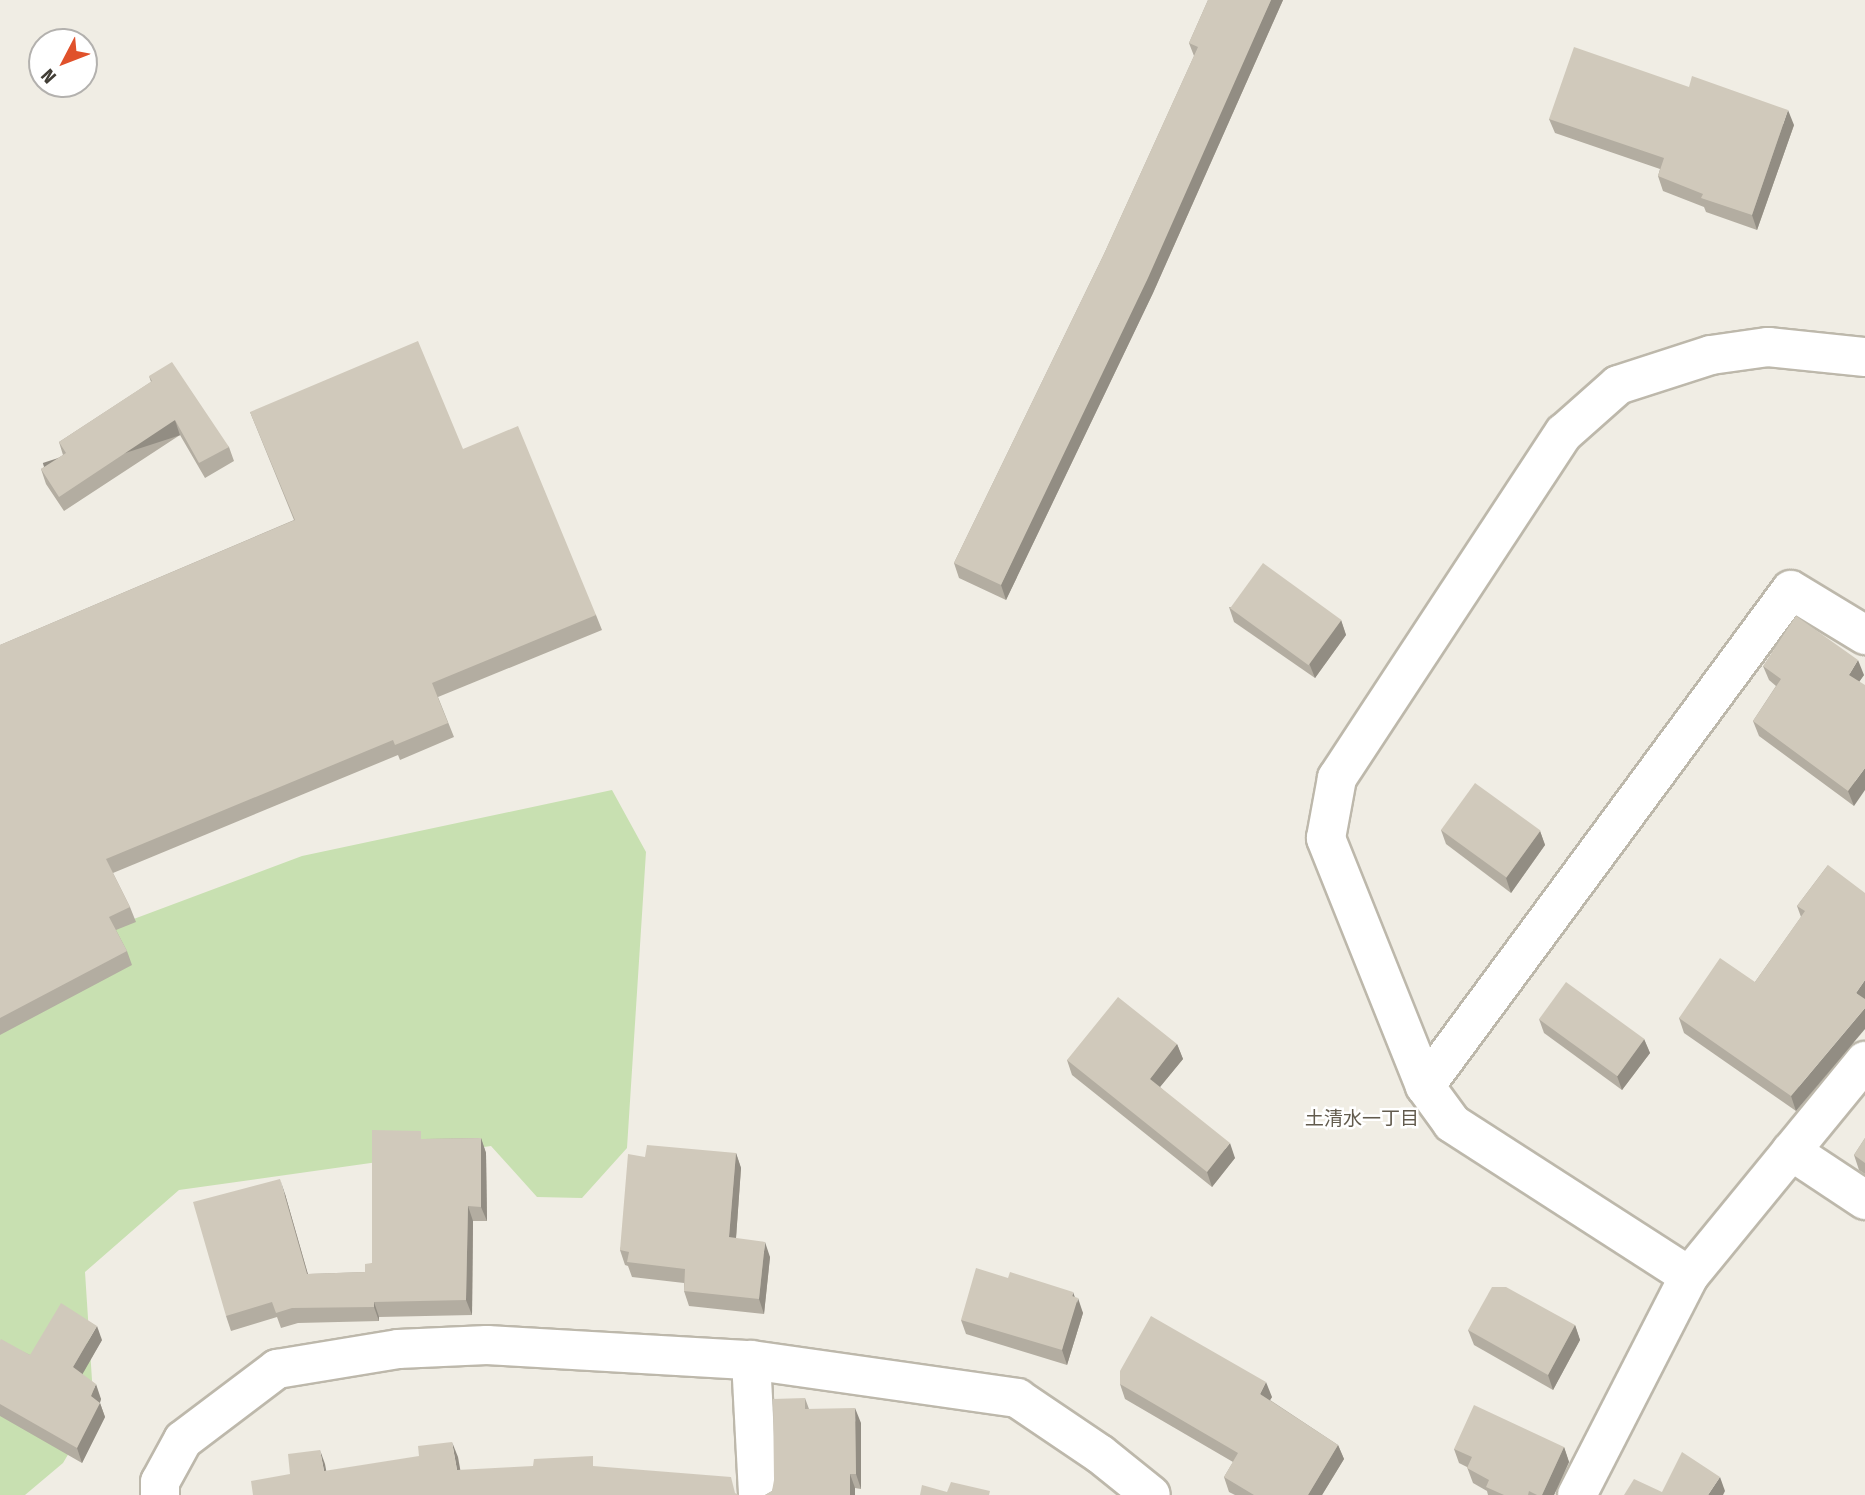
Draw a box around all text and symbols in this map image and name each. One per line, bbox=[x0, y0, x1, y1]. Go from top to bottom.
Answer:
north arrow bbox=[28, 28, 98, 98]
text: N bbox=[36, 64, 61, 88]
district label: 土清水一丁目 bbox=[1305, 1108, 1419, 1130]

